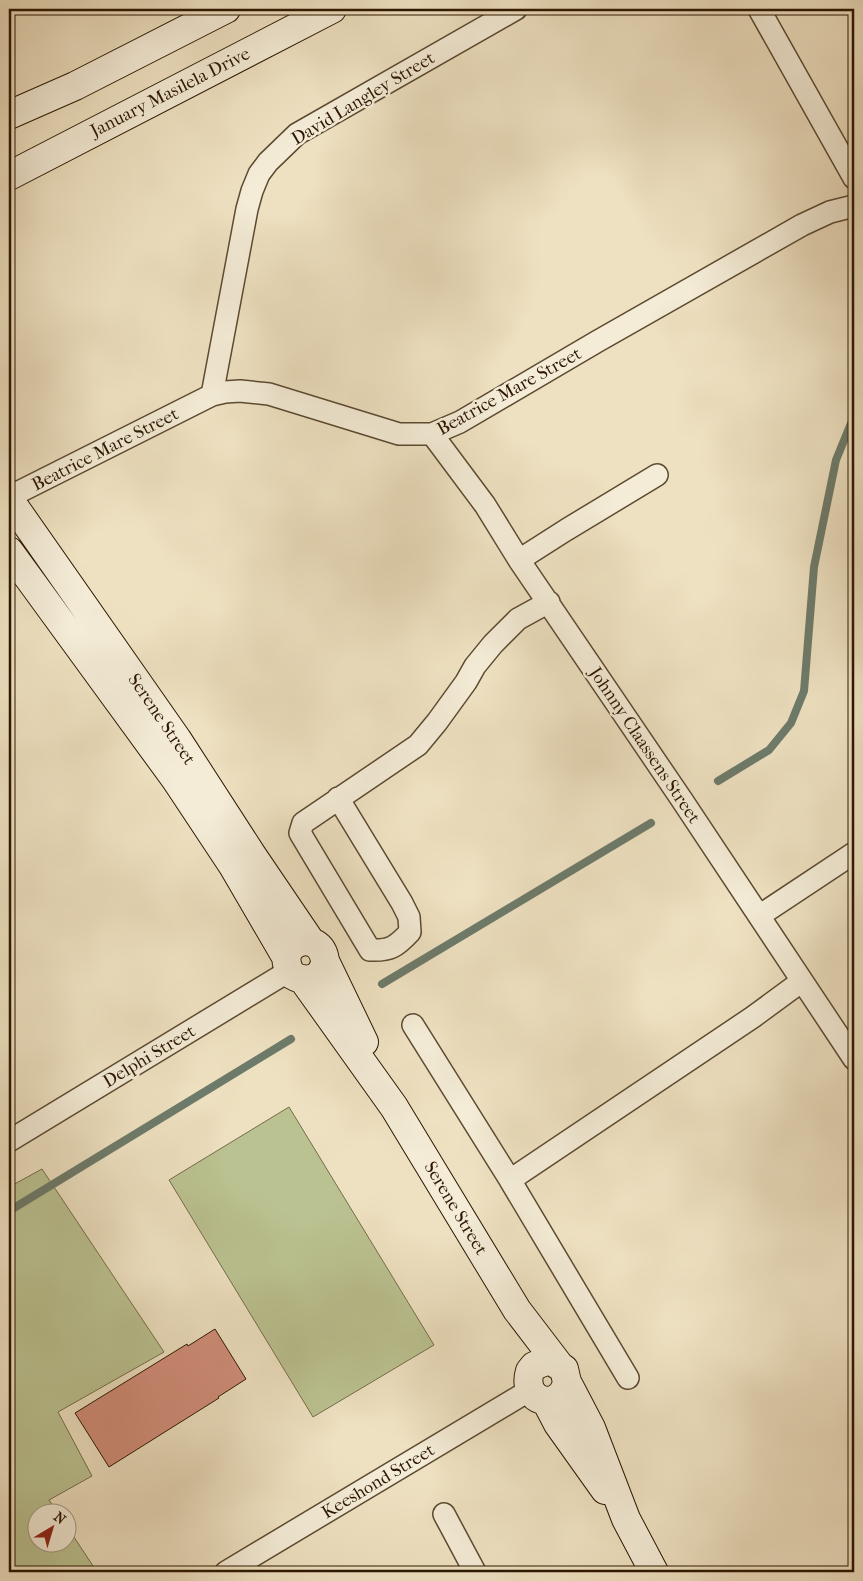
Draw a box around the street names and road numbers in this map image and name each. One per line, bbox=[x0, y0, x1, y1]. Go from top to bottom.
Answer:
street label: January Masilela Drive bbox=[85, 43, 254, 143]
street label: David Langley Street bbox=[288, 47, 439, 149]
street label: Beatrice Mare Street bbox=[434, 343, 585, 440]
street label: Beatrice Mare Street bbox=[28, 403, 182, 495]
street label: Johnny Claassens Street bbox=[583, 662, 705, 828]
street label: Serene Street bbox=[123, 670, 200, 769]
street label: Delphi Street bbox=[99, 1020, 200, 1092]
street label: Serene Street bbox=[419, 1158, 492, 1259]
street label: Keeshond Street bbox=[318, 1439, 439, 1523]

